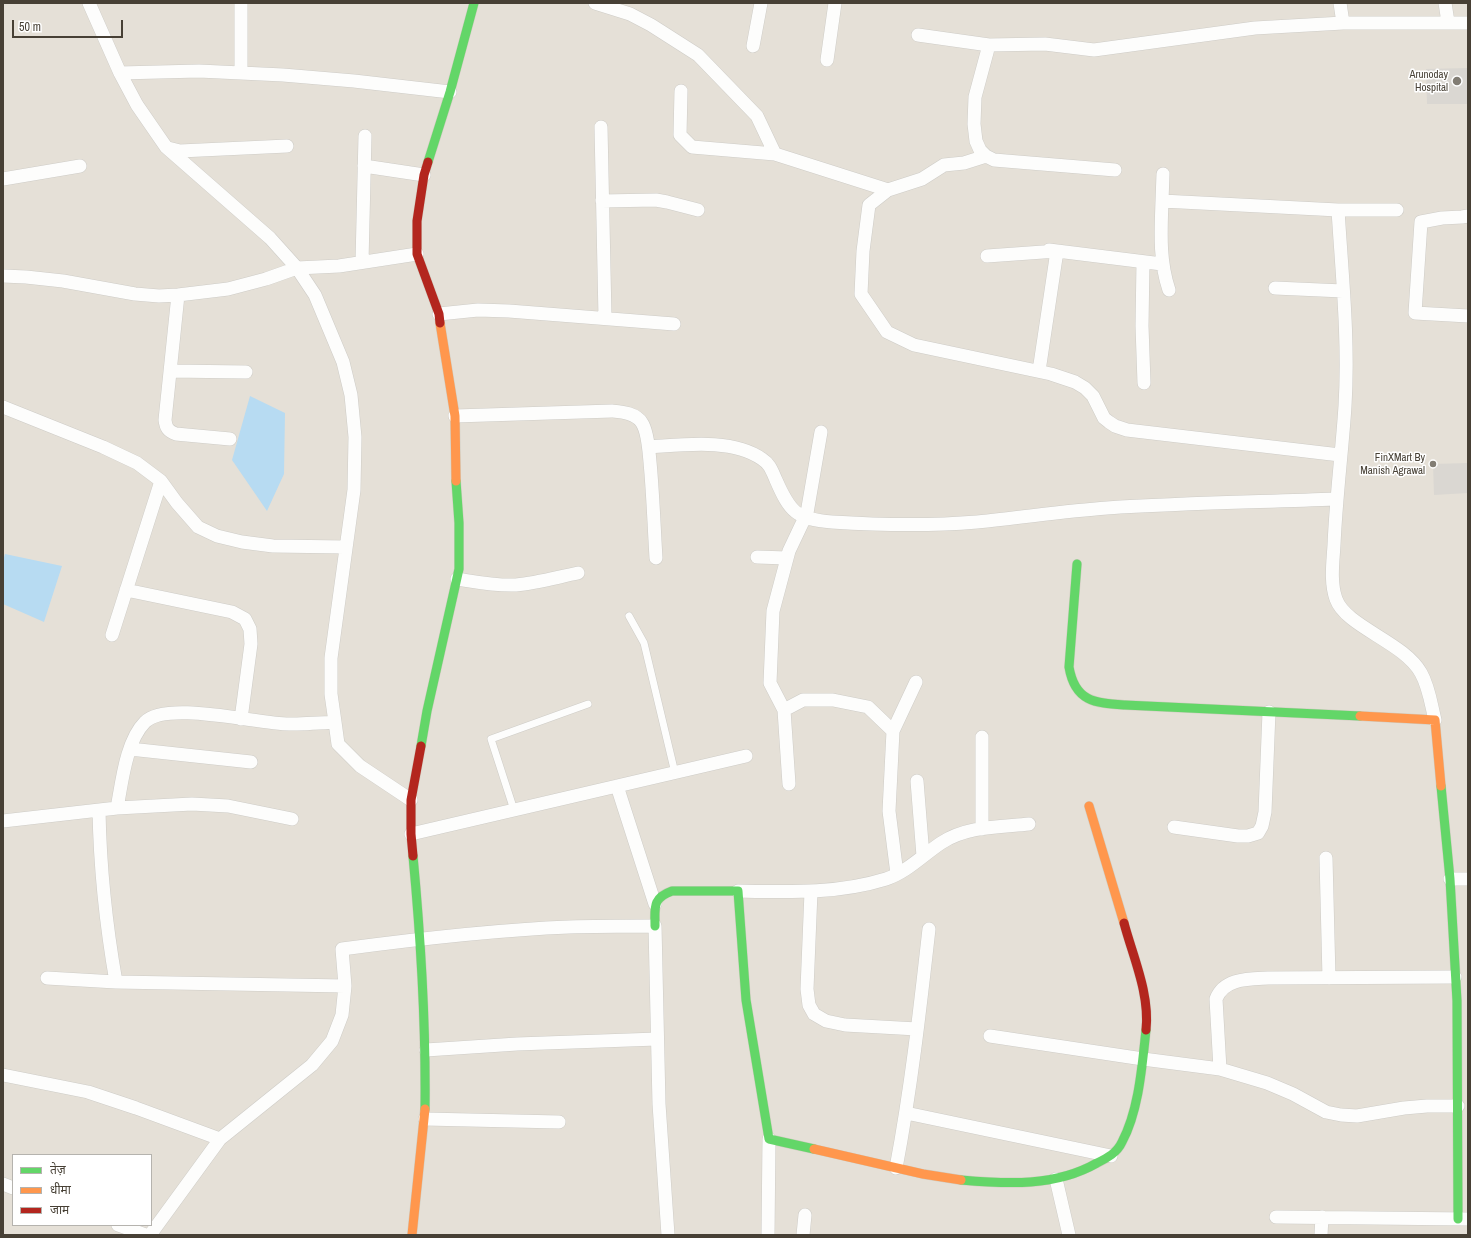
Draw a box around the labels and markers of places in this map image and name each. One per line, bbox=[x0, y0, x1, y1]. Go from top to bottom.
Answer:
place label: Arunoday Hospital bbox=[1409, 68, 1448, 94]
marker: Arunoday Hospital bbox=[1451, 75, 1463, 87]
place label: FinXMart By Manish Agrawal bbox=[1360, 451, 1425, 477]
marker: FinXMart By Manish Agrawal bbox=[1428, 459, 1438, 469]

